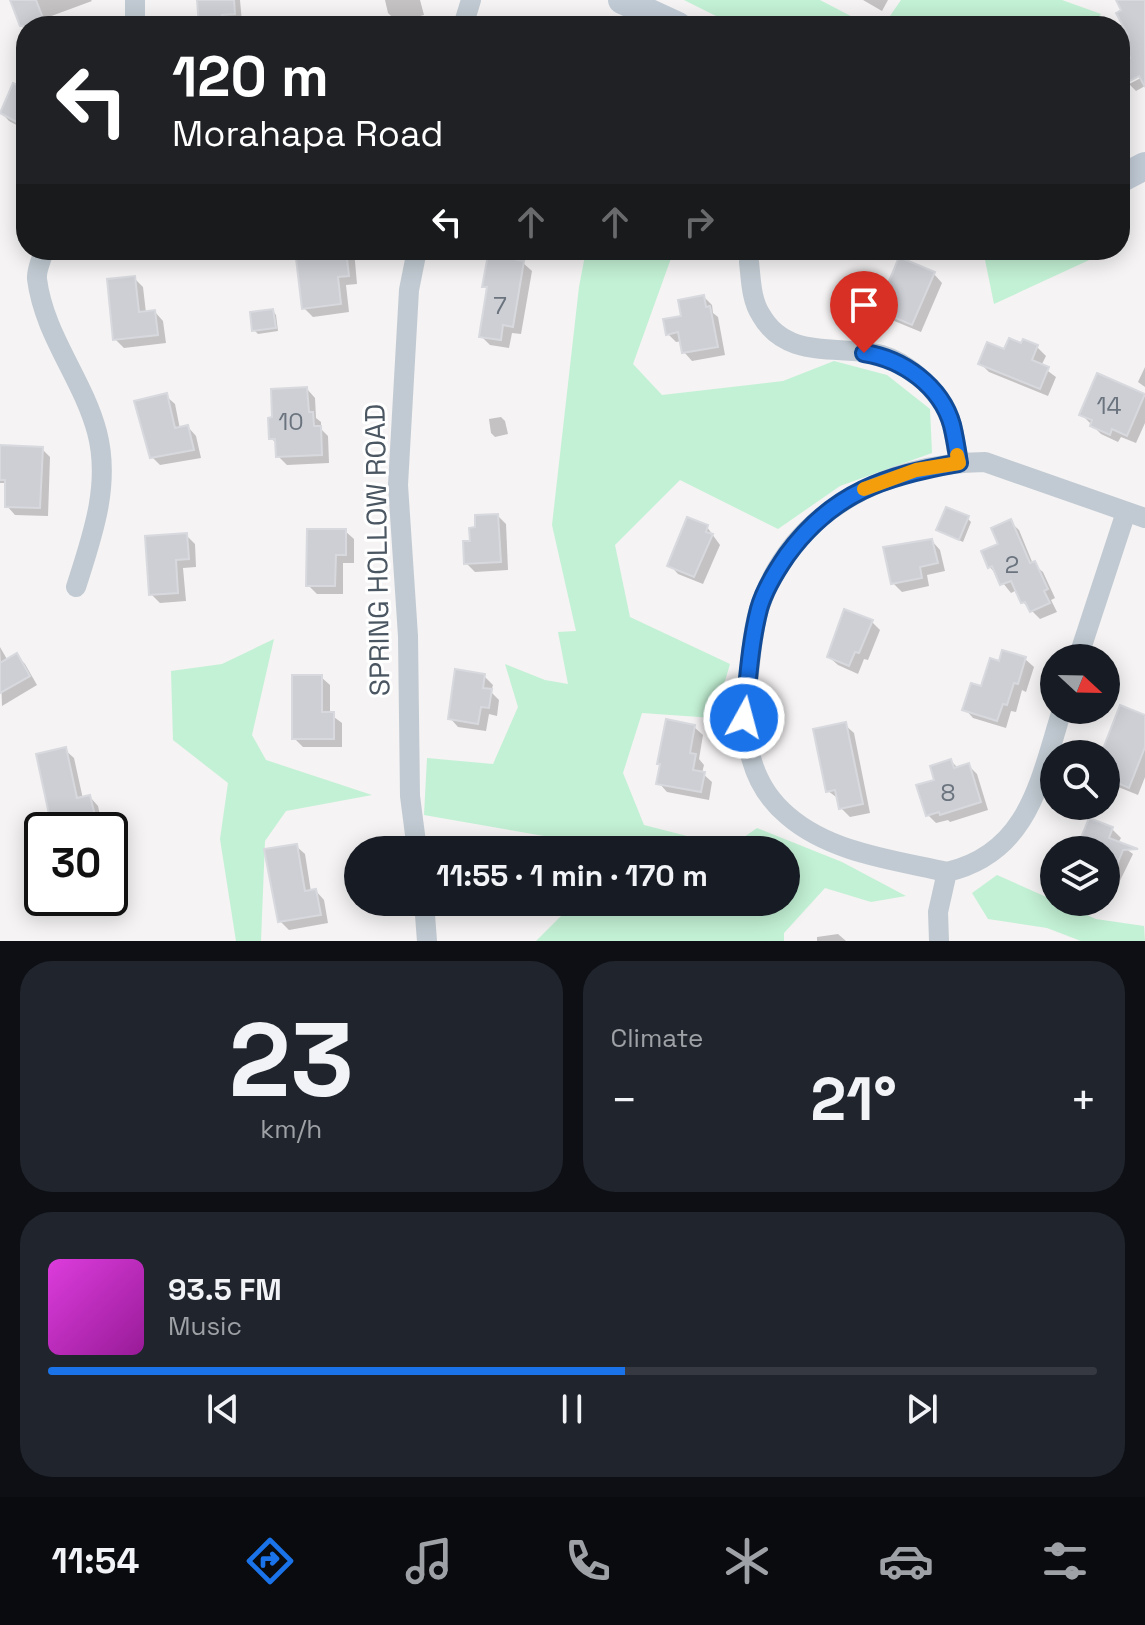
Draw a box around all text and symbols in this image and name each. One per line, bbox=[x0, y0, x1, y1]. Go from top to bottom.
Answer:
text: 120 m bbox=[172, 41, 329, 112]
icon: left bbox=[40, 48, 144, 152]
text: Morahapa Road bbox=[172, 111, 443, 157]
icon: left bbox=[425, 200, 469, 244]
icon: ahead bbox=[509, 200, 553, 244]
icon: ahead bbox=[593, 200, 637, 244]
icon: right bbox=[677, 200, 721, 244]
pin bbox=[830, 271, 898, 353]
icon: arrive bbox=[842, 283, 886, 327]
house number: 7 bbox=[493, 290, 507, 321]
house number: 14 bbox=[1096, 390, 1122, 421]
street label: SPRING HOLLOW ROAD bbox=[356, 404, 398, 696]
house number: 10 bbox=[278, 406, 304, 437]
house number: 2 bbox=[1005, 549, 1019, 580]
north arrow bbox=[1040, 644, 1120, 724]
map controls bbox=[1040, 644, 1120, 916]
position arrow bbox=[702, 676, 786, 760]
button: search bbox=[1040, 740, 1120, 820]
house number: 8 bbox=[941, 777, 955, 808]
speed limit sign: 30 bbox=[24, 812, 128, 916]
button: layers bbox=[1040, 836, 1120, 916]
text: 11:55 · 1 min · 170 m bbox=[436, 856, 708, 895]
text: 23 bbox=[229, 994, 354, 1126]
text: Climate bbox=[611, 1021, 703, 1055]
text: 21° bbox=[811, 1061, 897, 1138]
text: − bbox=[611, 1072, 638, 1128]
text: + bbox=[1070, 1072, 1097, 1128]
text: km/h bbox=[260, 1112, 322, 1146]
text: 93.5 FM bbox=[168, 1270, 282, 1309]
text: Music bbox=[168, 1309, 242, 1343]
icon: previous bbox=[201, 1387, 245, 1431]
icon: pause bbox=[550, 1387, 594, 1431]
icon: next bbox=[900, 1387, 944, 1431]
icon: directions bbox=[242, 1533, 298, 1589]
icon: music bbox=[401, 1533, 457, 1589]
icon: phone bbox=[560, 1533, 616, 1589]
icon: climate bbox=[719, 1533, 775, 1589]
icon: car bbox=[878, 1533, 934, 1589]
icon: filters bbox=[1037, 1533, 1093, 1589]
text: 11:54 bbox=[52, 1538, 139, 1584]

